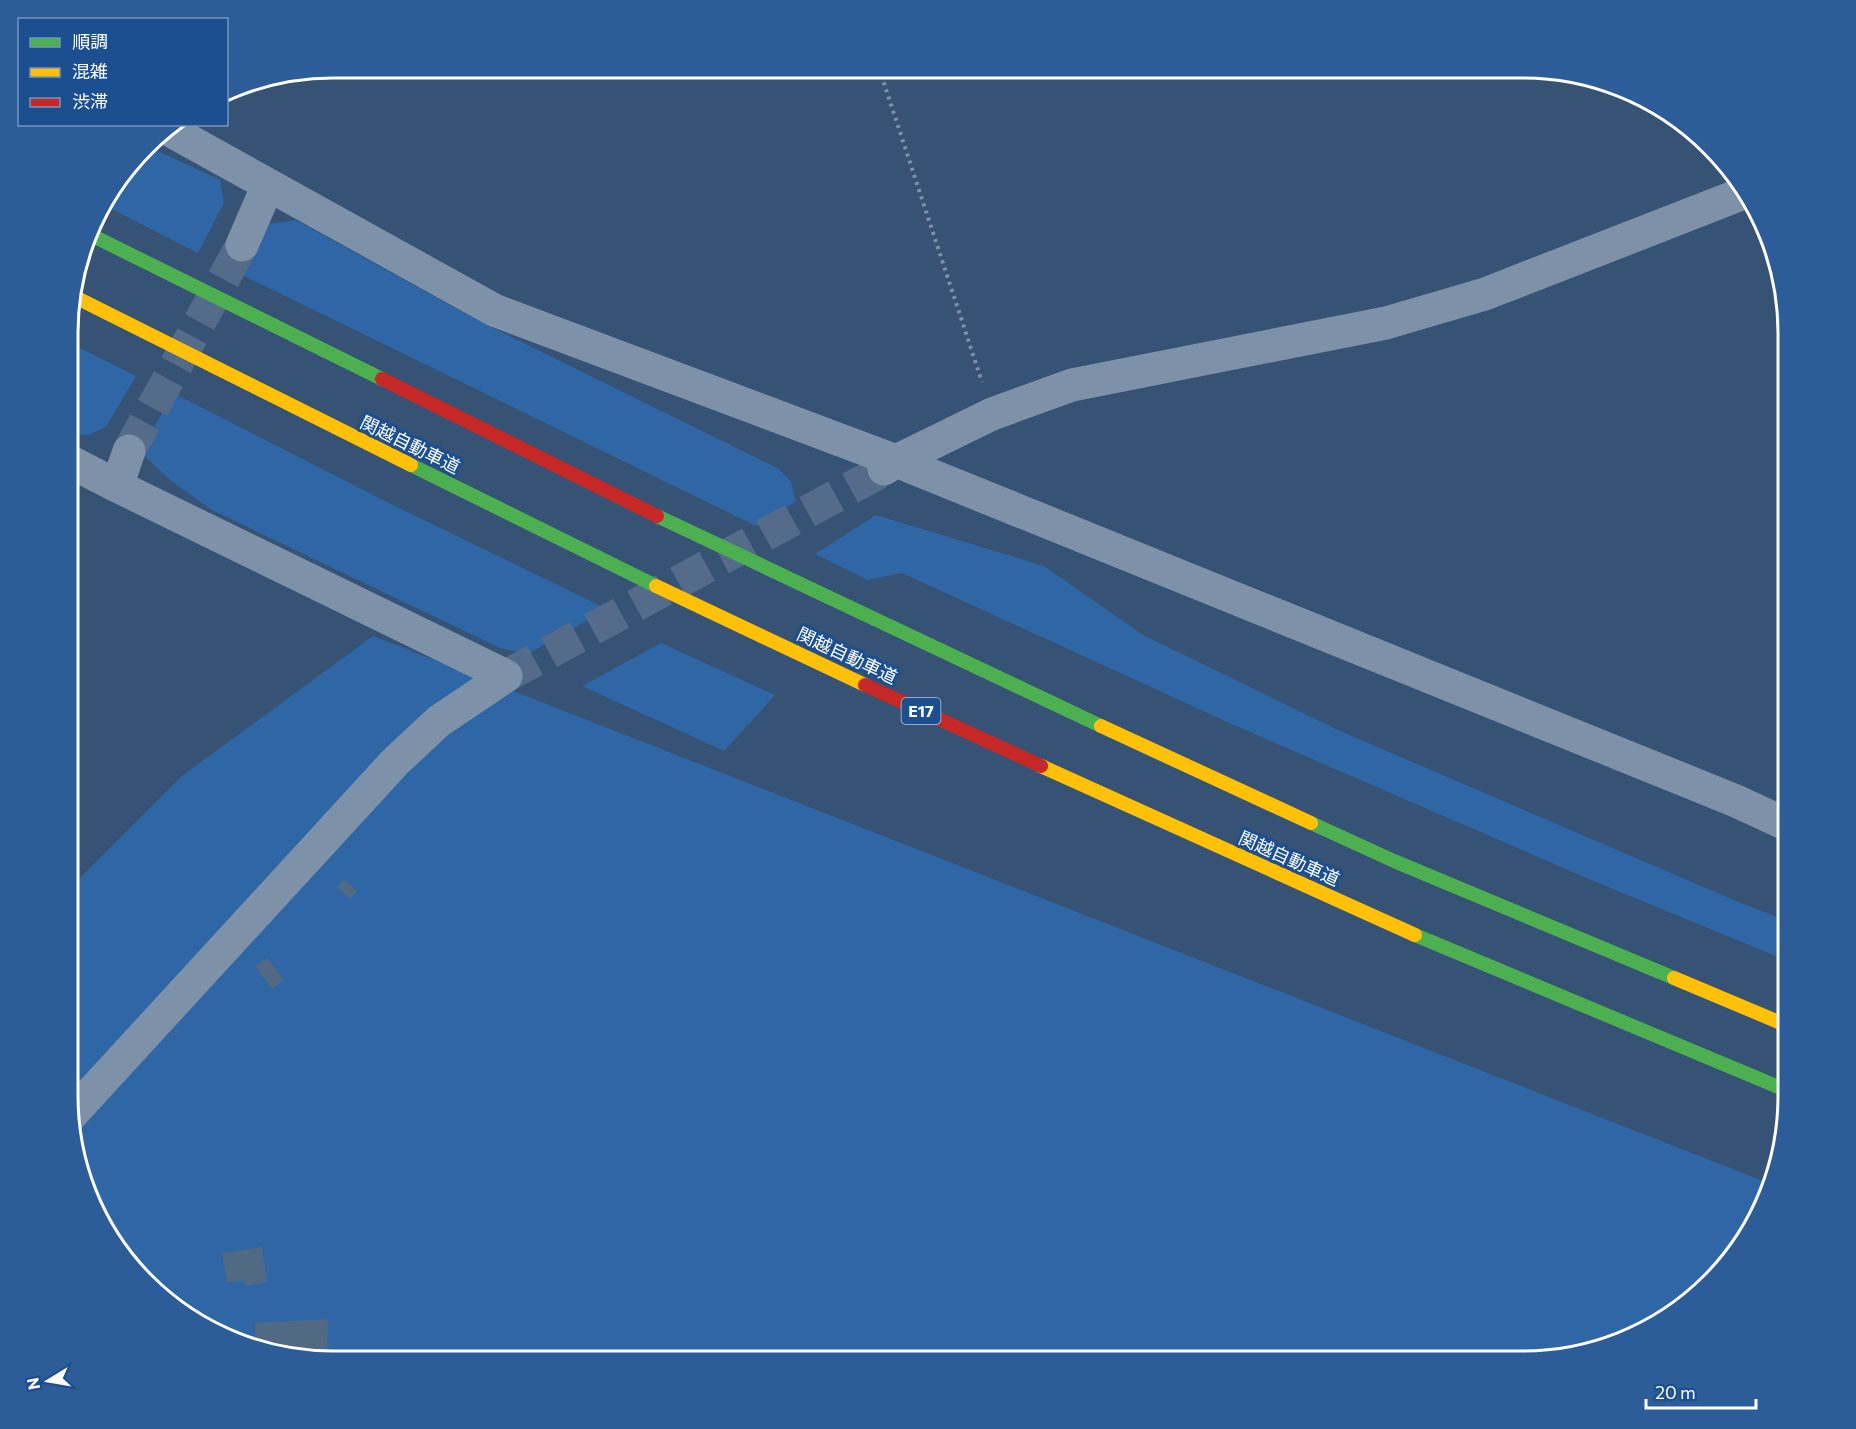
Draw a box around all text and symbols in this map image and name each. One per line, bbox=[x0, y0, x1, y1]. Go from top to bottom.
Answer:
legend bbox=[18, 18, 228, 126]
text: 順調 bbox=[72, 30, 108, 52]
text: 混雑 bbox=[72, 60, 108, 82]
text: 渋滞 bbox=[72, 90, 108, 112]
street label: 関越自動車道 bbox=[357, 411, 464, 478]
street label: 関越自動車道 bbox=[794, 622, 901, 688]
road number: E17 bbox=[902, 698, 940, 724]
street label: 関越自動車道 bbox=[1236, 826, 1343, 890]
north arrow bbox=[18, 1351, 78, 1411]
scale bar bbox=[1646, 1372, 1756, 1410]
text: N bbox=[22, 1376, 43, 1392]
text: 20 m bbox=[1655, 1381, 1696, 1403]

